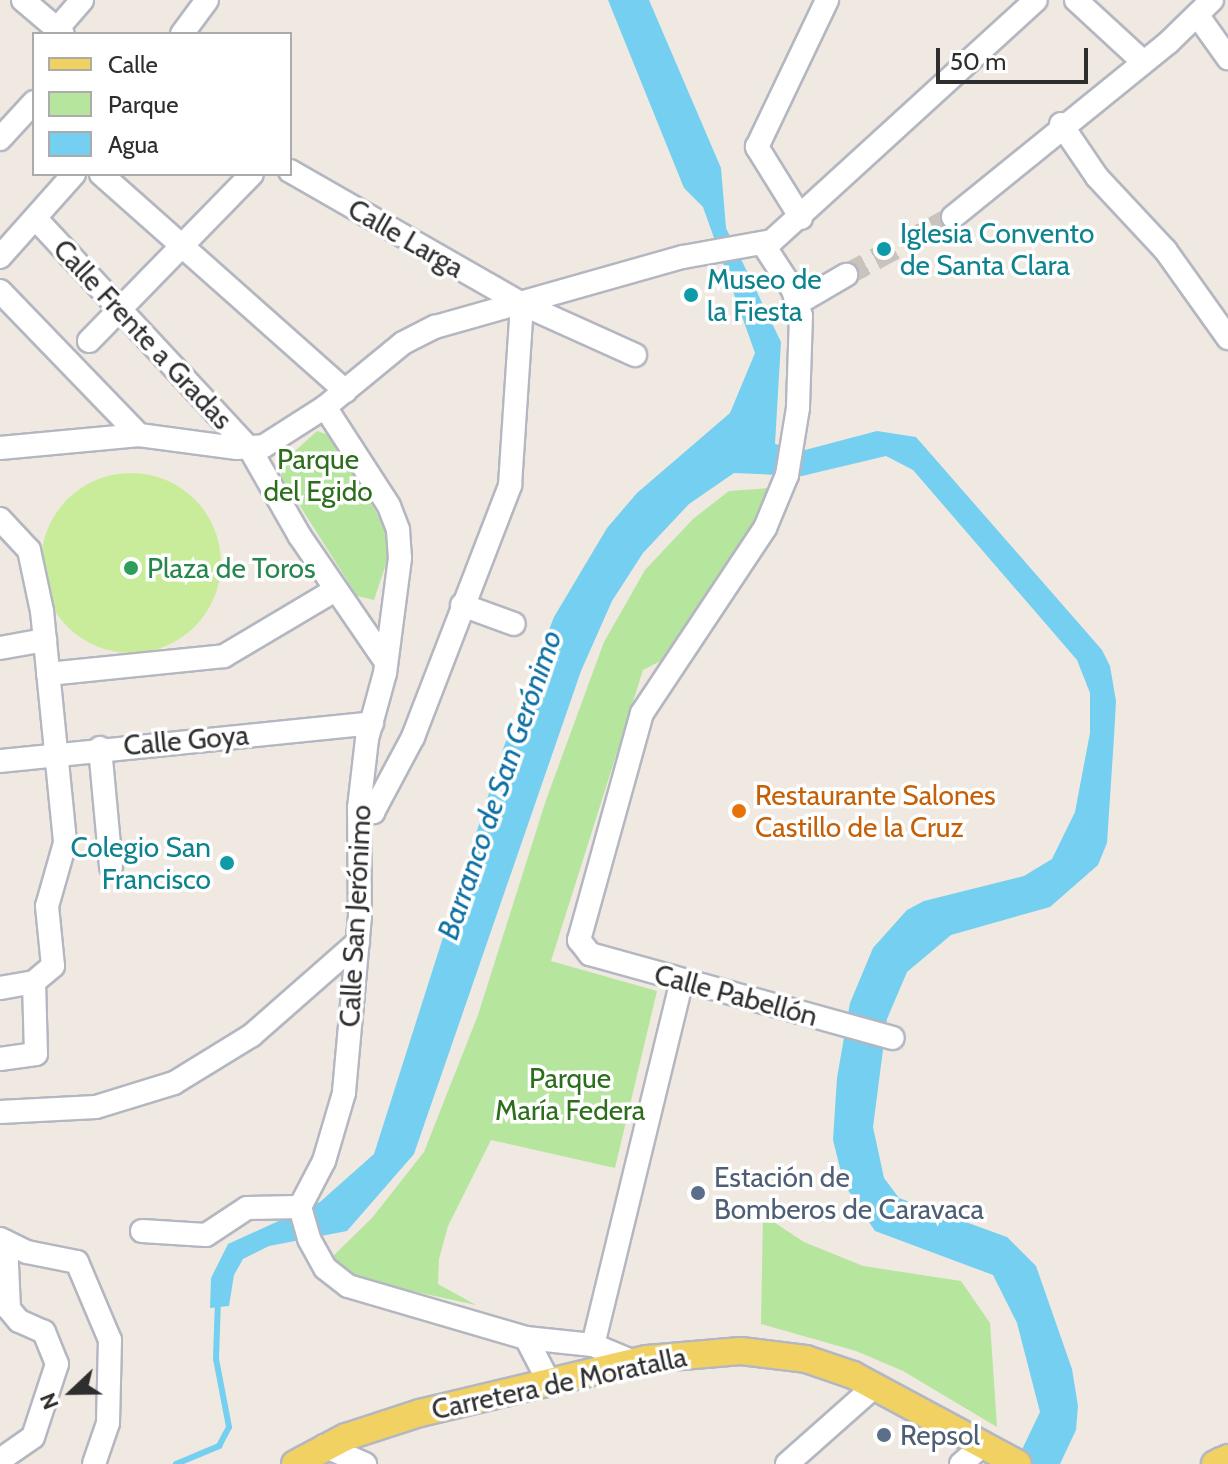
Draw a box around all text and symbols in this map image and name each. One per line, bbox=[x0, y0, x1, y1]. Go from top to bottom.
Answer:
legend bbox=[32, 32, 292, 176]
scale bar bbox=[940, 32, 1092, 82]
text: 50 m bbox=[950, 47, 1006, 76]
text: Calle bbox=[108, 50, 158, 79]
text: Parque bbox=[108, 90, 178, 119]
text: Agua bbox=[108, 130, 159, 159]
street label: Calle Larga bbox=[342, 191, 470, 285]
place label: Iglesia Convento de Santa Clara bbox=[900, 216, 1094, 282]
street label: Calle Frente a Gradas bbox=[46, 232, 240, 436]
marker: Iglesia Convento de Santa Clara bbox=[875, 240, 893, 258]
place label: Museo de la Fiesta bbox=[707, 262, 822, 328]
marker: Museo de la Fiesta bbox=[682, 286, 700, 304]
park label: Parque del Egido bbox=[263, 442, 373, 508]
place label: Plaza de Toros bbox=[147, 551, 316, 585]
marker: Plaza de Toros bbox=[122, 559, 140, 577]
water label: Barranco de San Gerónimo bbox=[430, 626, 570, 944]
street label: Calle Goya bbox=[122, 718, 250, 762]
place label: Restaurante Salones Castillo de la Cruz bbox=[755, 778, 996, 844]
marker: Restaurante Salones Castillo de la Cruz bbox=[730, 802, 748, 820]
street label: Calle San Jerónimo bbox=[332, 804, 378, 1028]
place label: Colegio San Francisco bbox=[70, 830, 211, 896]
marker: Colegio San Francisco bbox=[218, 854, 236, 872]
street label: Calle Pabellón bbox=[651, 957, 821, 1033]
park label: Parque María Federa bbox=[495, 1061, 645, 1127]
place label: Estación de Bomberos de Caravaca bbox=[714, 1160, 984, 1226]
marker: Estación de Bomberos de Caravaca bbox=[689, 1184, 707, 1202]
street label: Carretera de Moratalla bbox=[428, 1340, 690, 1426]
north arrow bbox=[32, 1352, 112, 1432]
text: N bbox=[34, 1389, 65, 1413]
place label: Repsol bbox=[900, 1418, 980, 1452]
marker: Repsol bbox=[875, 1426, 893, 1444]

